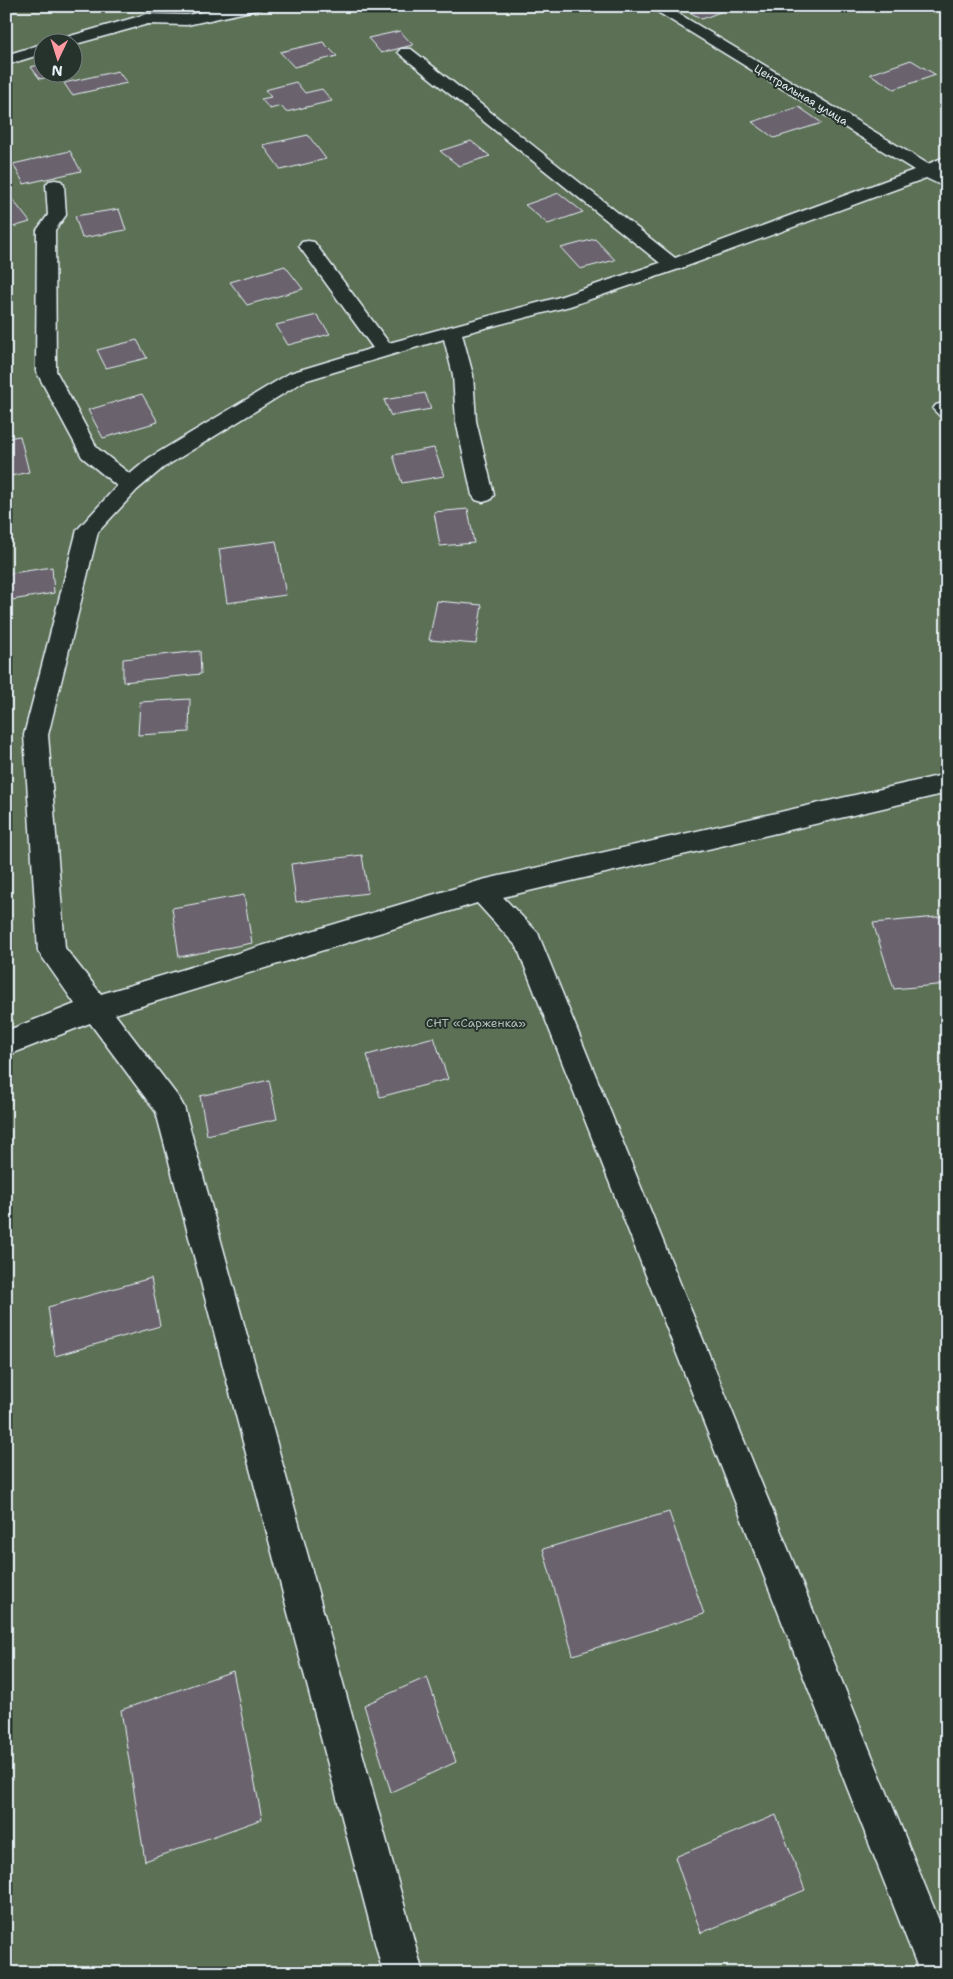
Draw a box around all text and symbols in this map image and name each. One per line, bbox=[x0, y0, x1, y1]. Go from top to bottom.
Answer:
north arrow bbox=[32, 32, 82, 82]
street label: Центральная улица bbox=[751, 61, 851, 129]
text: N bbox=[51, 62, 63, 80]
park label: СНТ «Сарженка» bbox=[426, 1015, 526, 1031]

